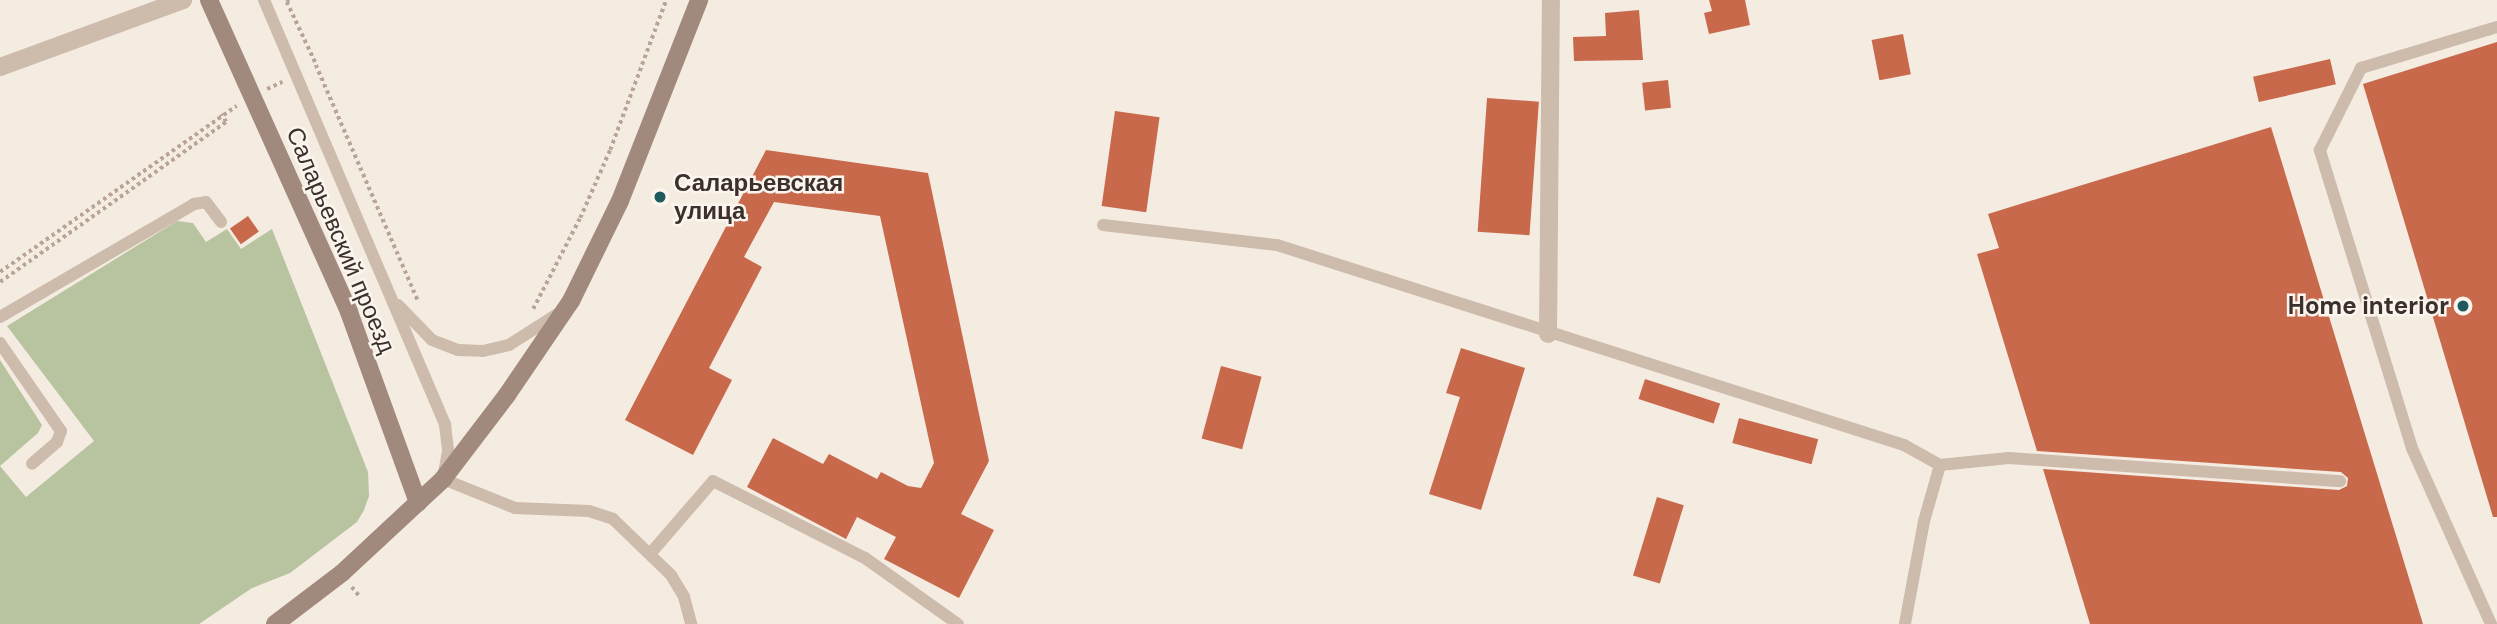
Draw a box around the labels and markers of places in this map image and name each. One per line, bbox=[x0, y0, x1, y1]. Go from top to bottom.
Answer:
place label: Саларьевская улица bbox=[674, 169, 843, 225]
marker: Саларьевская улица bbox=[652, 189, 668, 205]
place label: Home interior bbox=[2288, 292, 2449, 320]
marker: Home interior bbox=[2455, 298, 2471, 314]

